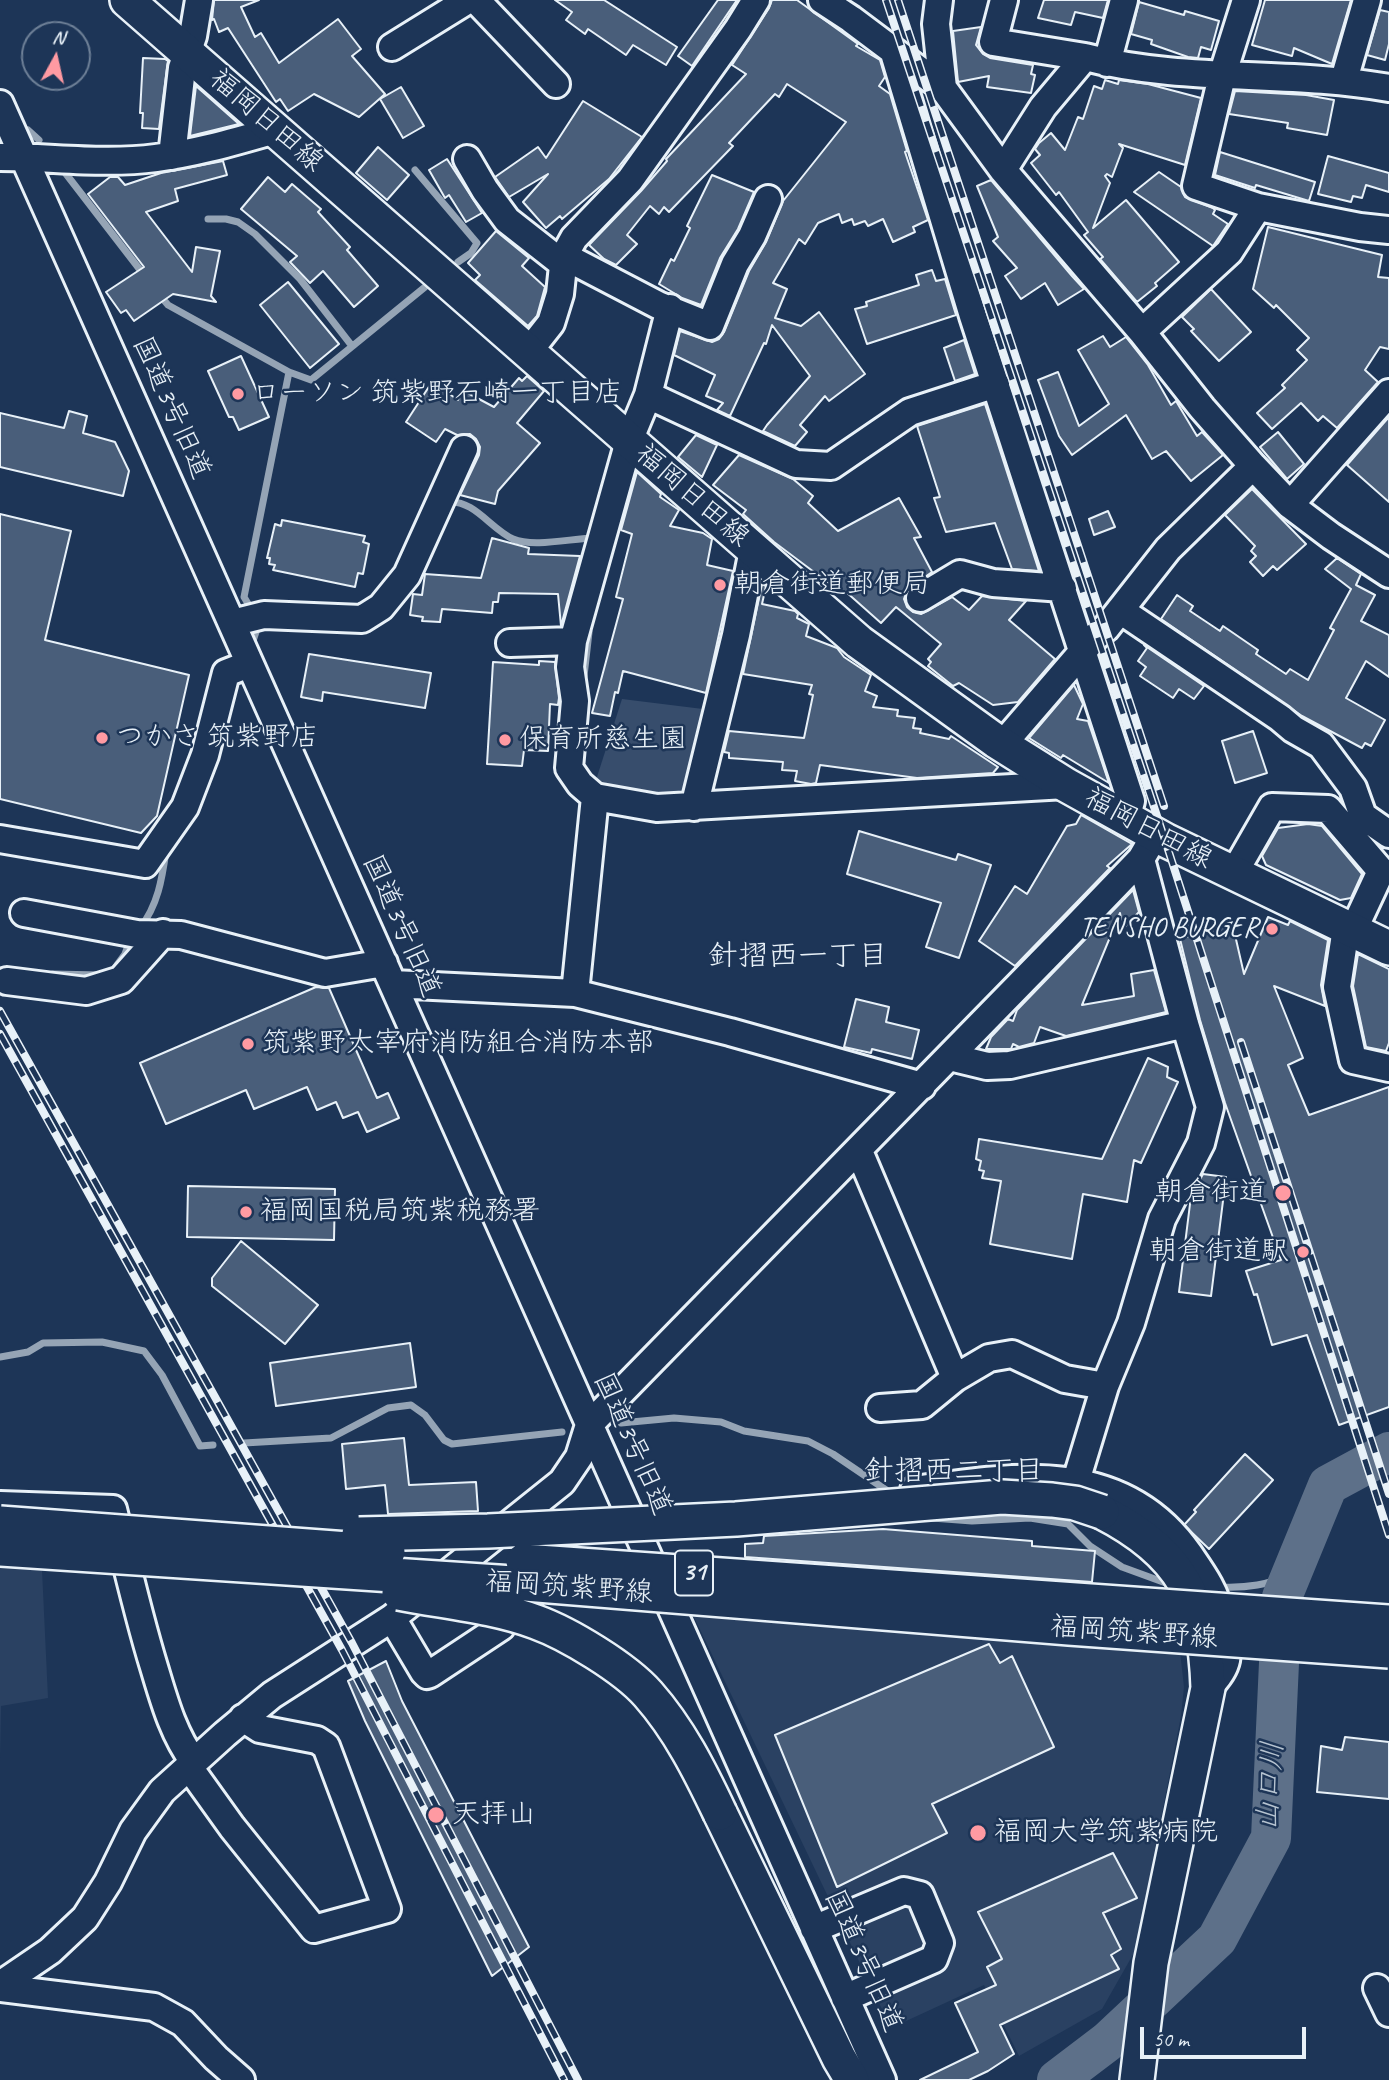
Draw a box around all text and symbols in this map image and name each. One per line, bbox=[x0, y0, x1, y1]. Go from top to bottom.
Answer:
north arrow bbox=[21, 21, 91, 91]
text: N bbox=[51, 24, 66, 50]
street label: 福岡日田線 bbox=[202, 62, 330, 180]
street label: 国道3号旧道 bbox=[125, 331, 217, 485]
place label: ローソン 筑紫野石崎一丁目店 bbox=[252, 377, 623, 411]
marker: ローソン 筑紫野石崎一丁目店 bbox=[230, 386, 246, 402]
street label: 福岡日田線 bbox=[628, 437, 756, 555]
place label: 朝倉街道郵便局 bbox=[734, 568, 930, 602]
marker: 朝倉街道郵便局 bbox=[712, 577, 728, 593]
place label: つかさ 筑紫野店 bbox=[116, 721, 319, 755]
place label: 保育所慈生園 bbox=[519, 723, 687, 757]
marker: つかさ 筑紫野店 bbox=[94, 730, 110, 746]
marker: 保育所慈生園 bbox=[497, 732, 513, 748]
street label: 福岡日田線 bbox=[1078, 781, 1218, 877]
street label: 国道3号旧道 bbox=[355, 849, 447, 1003]
place label: TENSHO BURGER bbox=[1080, 912, 1258, 946]
marker: TENSHO BURGER bbox=[1264, 921, 1280, 937]
district label: 針摺西一丁目 bbox=[708, 939, 888, 975]
place label: 筑紫野太宰府消防組合消防本部 bbox=[262, 1027, 654, 1061]
marker: 筑紫野太宰府消防組合消防本部 bbox=[240, 1036, 256, 1052]
place label: 朝倉街道 bbox=[1155, 1176, 1267, 1210]
marker: 朝倉街道 bbox=[1273, 1183, 1293, 1203]
place label: 福岡国税局筑紫税務署 bbox=[260, 1195, 540, 1229]
marker: 福岡国税局筑紫税務署 bbox=[238, 1204, 254, 1220]
place label: 朝倉街道駅 bbox=[1149, 1235, 1289, 1269]
marker: 朝倉街道駅 bbox=[1295, 1244, 1311, 1260]
street label: 国道3号旧道 bbox=[586, 1367, 678, 1521]
district label: 針摺西二丁目 bbox=[864, 1454, 1044, 1490]
road number: 31 bbox=[675, 1550, 713, 1596]
street label: 福岡筑紫野線 bbox=[484, 1565, 654, 1611]
street label: 福岡筑紫野線 bbox=[1049, 1610, 1219, 1656]
water label: 山口川 bbox=[1250, 1740, 1292, 1832]
place label: 天拝山 bbox=[452, 1798, 536, 1832]
marker: 天拝山 bbox=[426, 1805, 446, 1825]
place label: 福岡大学筑紫病院 bbox=[994, 1816, 1218, 1850]
marker: 福岡大学筑紫病院 bbox=[968, 1823, 988, 1843]
street label: 国道3号旧道 bbox=[817, 1884, 909, 2038]
scale bar bbox=[1144, 2014, 1310, 2058]
text: 50 m bbox=[1153, 2026, 1189, 2052]

